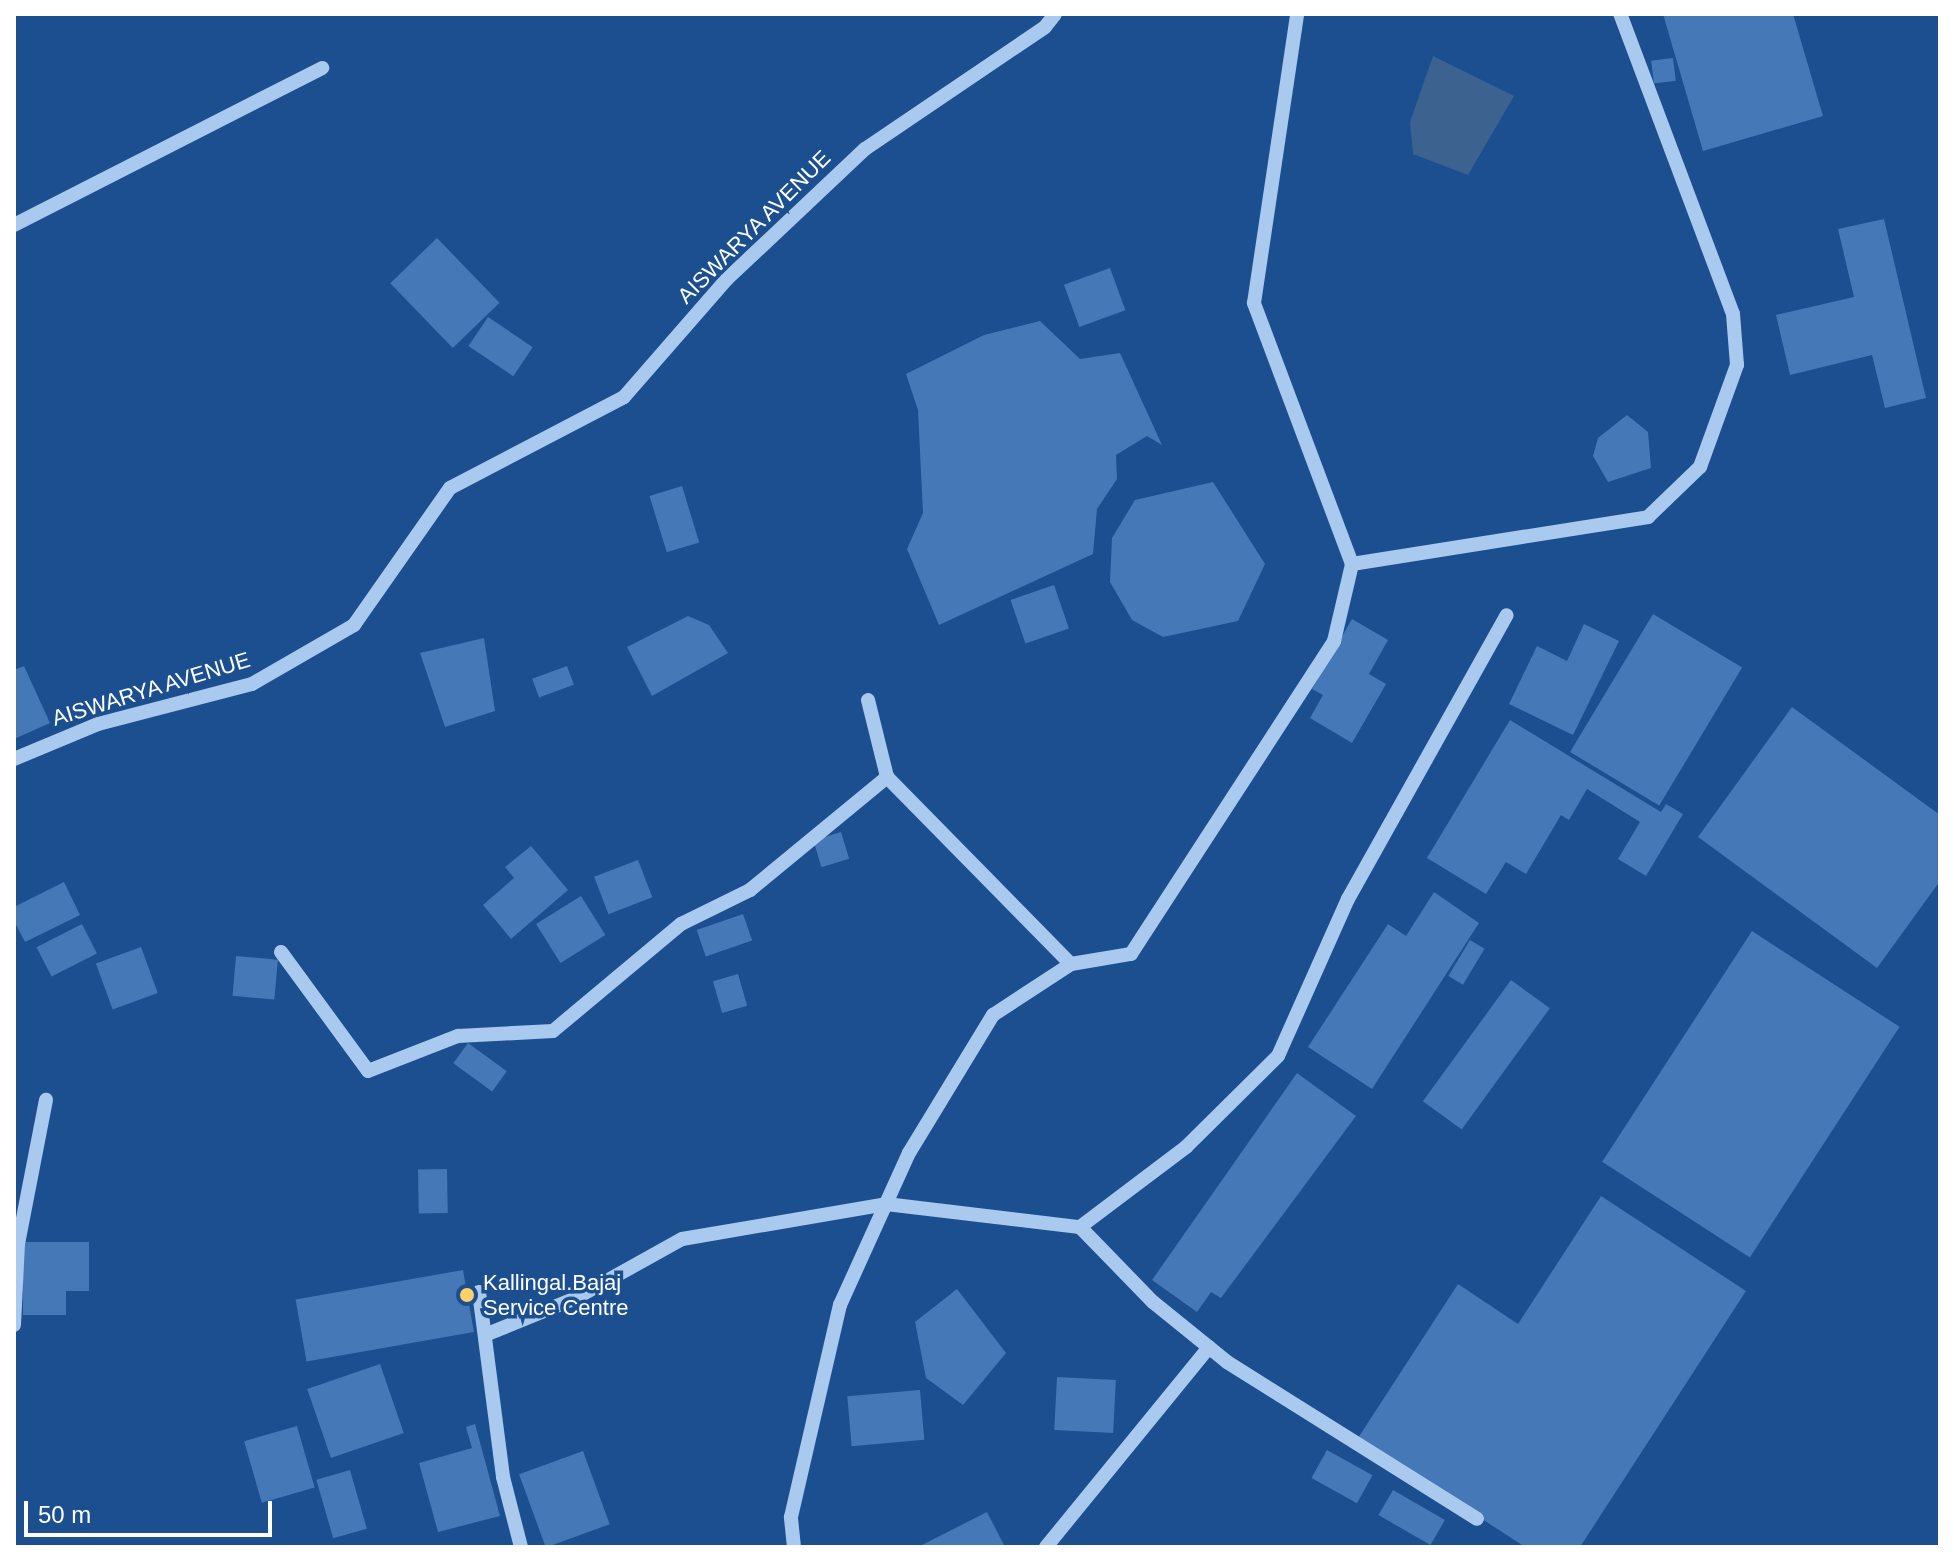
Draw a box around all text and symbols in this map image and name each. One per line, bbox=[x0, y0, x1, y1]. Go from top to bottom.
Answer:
street label: AISWARYA AVENUE bbox=[671, 144, 837, 310]
street label: AISWARYA AVENUE bbox=[48, 646, 254, 732]
place label: Kallingal.Bajaj Service Centre bbox=[483, 1269, 629, 1320]
marker: Kallingal.Bajaj Service Centre bbox=[458, 1286, 476, 1304]
scale bar bbox=[28, 1485, 276, 1535]
text: 50 m bbox=[38, 1501, 91, 1528]

